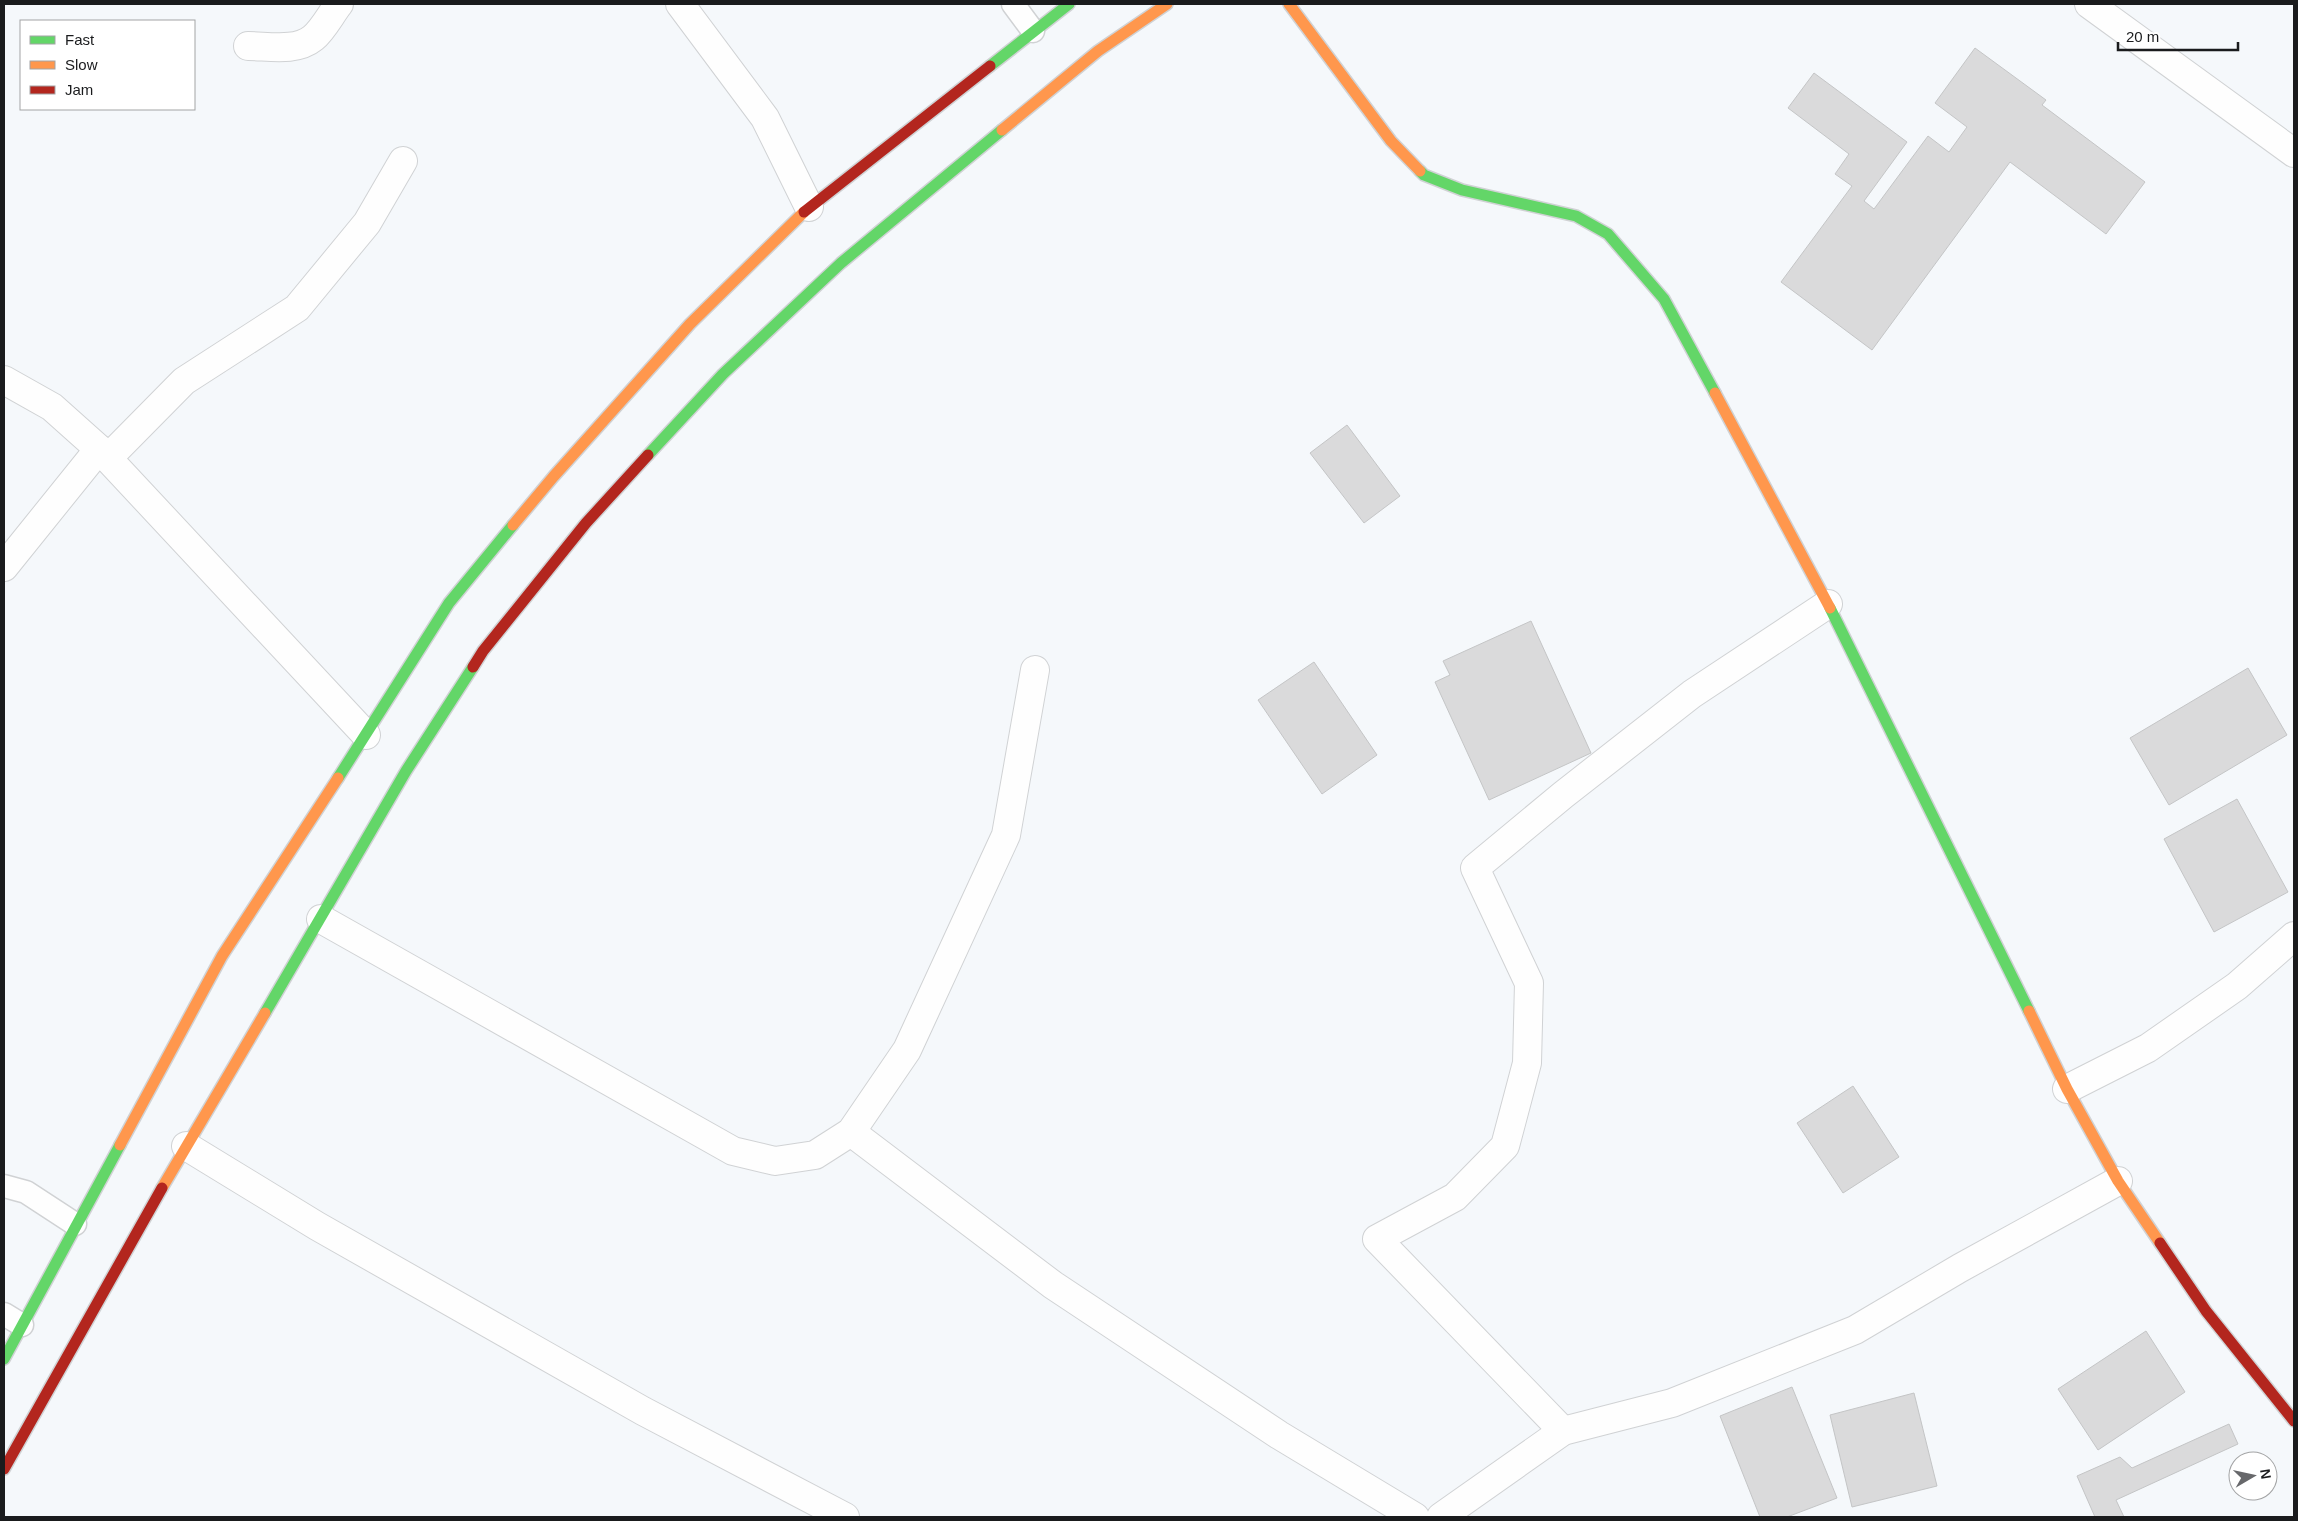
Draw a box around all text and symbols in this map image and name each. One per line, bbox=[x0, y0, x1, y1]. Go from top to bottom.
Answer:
legend bbox=[20, 20, 195, 110]
scale bar bbox=[2118, 20, 2238, 52]
text: 20 m bbox=[2126, 28, 2159, 45]
text: Fast bbox=[65, 31, 95, 48]
text: Slow bbox=[65, 56, 98, 73]
text: Jam bbox=[65, 81, 93, 98]
north arrow bbox=[2228, 1451, 2278, 1501]
text: N bbox=[2257, 1468, 2275, 1480]

